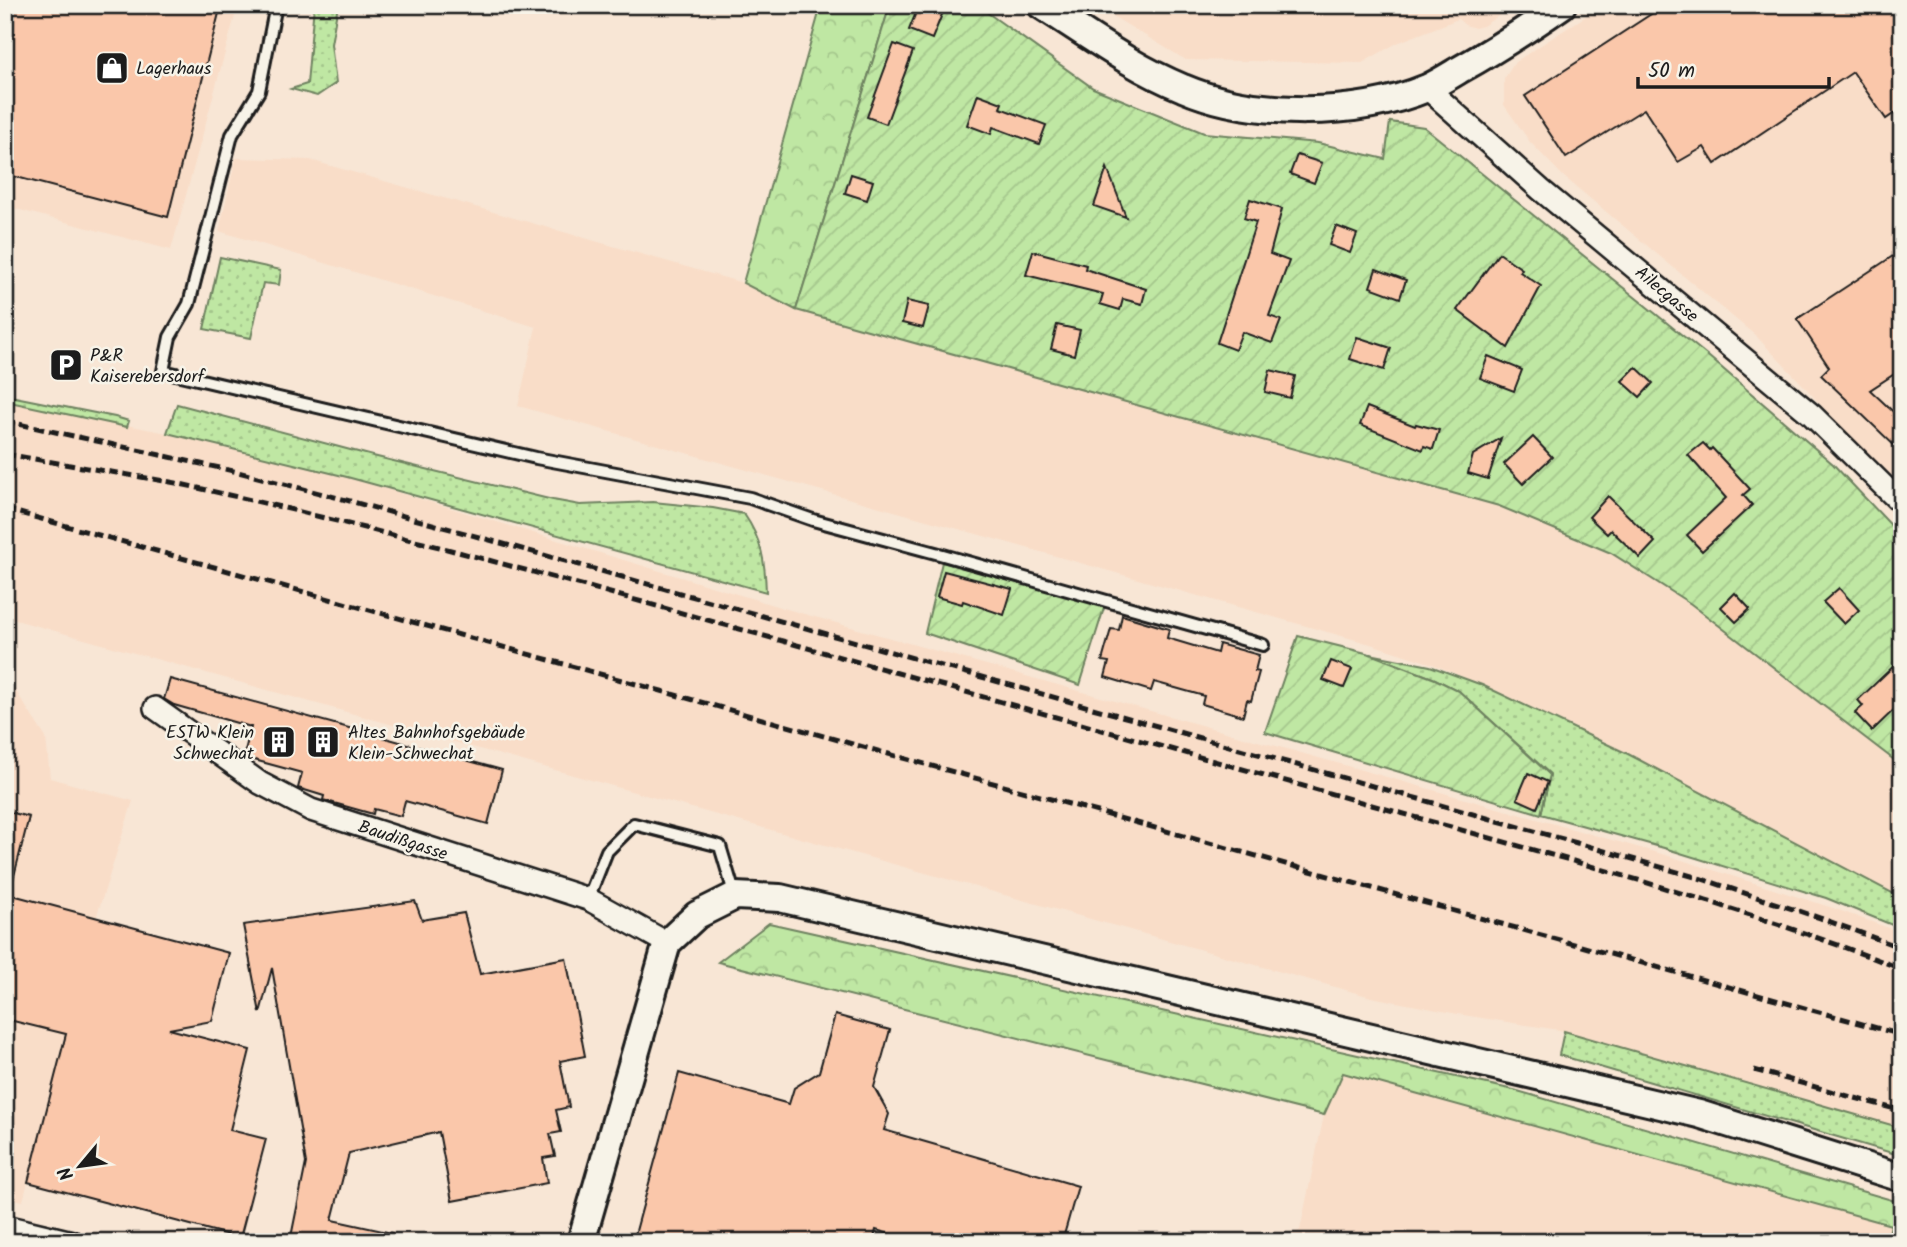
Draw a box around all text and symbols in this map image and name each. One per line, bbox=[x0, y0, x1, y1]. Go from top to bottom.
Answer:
scale bar bbox=[1638, 46, 1828, 90]
shop icon: Lagerhaus bbox=[93, 49, 131, 87]
place label: Lagerhaus bbox=[136, 55, 212, 84]
text: 50 m bbox=[1648, 55, 1695, 88]
street label: Ailecgasse bbox=[1628, 260, 1705, 331]
place label: P&R Kaiserebersdorf bbox=[90, 342, 206, 392]
parking icon: P&R Kaiserebersdorf bbox=[47, 346, 85, 384]
place label: ESTW Klein Schwechat bbox=[166, 719, 255, 769]
place label: Altes Bahnhofsgebäude Klein-Schwechat bbox=[348, 719, 525, 769]
building icon: ESTW Klein Schwechat bbox=[260, 723, 298, 761]
building icon: Altes Bahnhofsgebäude Klein-Schwechat bbox=[304, 723, 342, 761]
street label: Baudißgasse bbox=[354, 813, 451, 870]
north arrow bbox=[46, 1132, 116, 1202]
text: N bbox=[51, 1161, 83, 1186]

